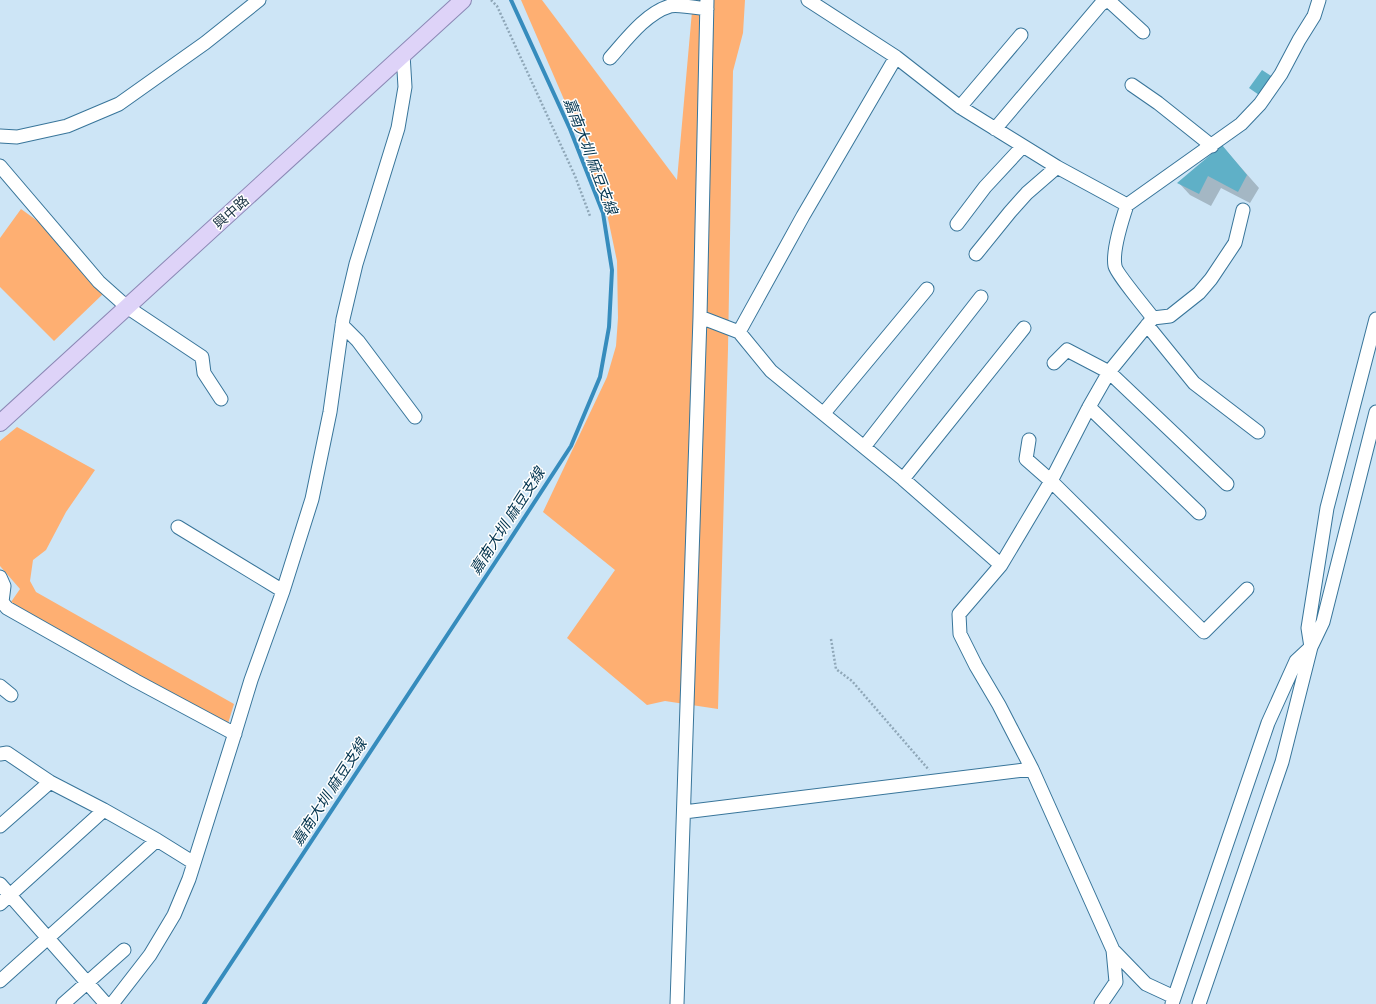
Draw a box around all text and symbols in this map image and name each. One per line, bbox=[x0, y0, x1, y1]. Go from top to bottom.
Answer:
water label: 嘉南大圳 麻豆支線 bbox=[561, 95, 622, 219]
street label: 興中路 bbox=[210, 192, 252, 232]
water label: 嘉南大圳 麻豆支線 bbox=[466, 463, 549, 577]
water label: 嘉南大圳 麻豆支線 bbox=[288, 734, 371, 848]

